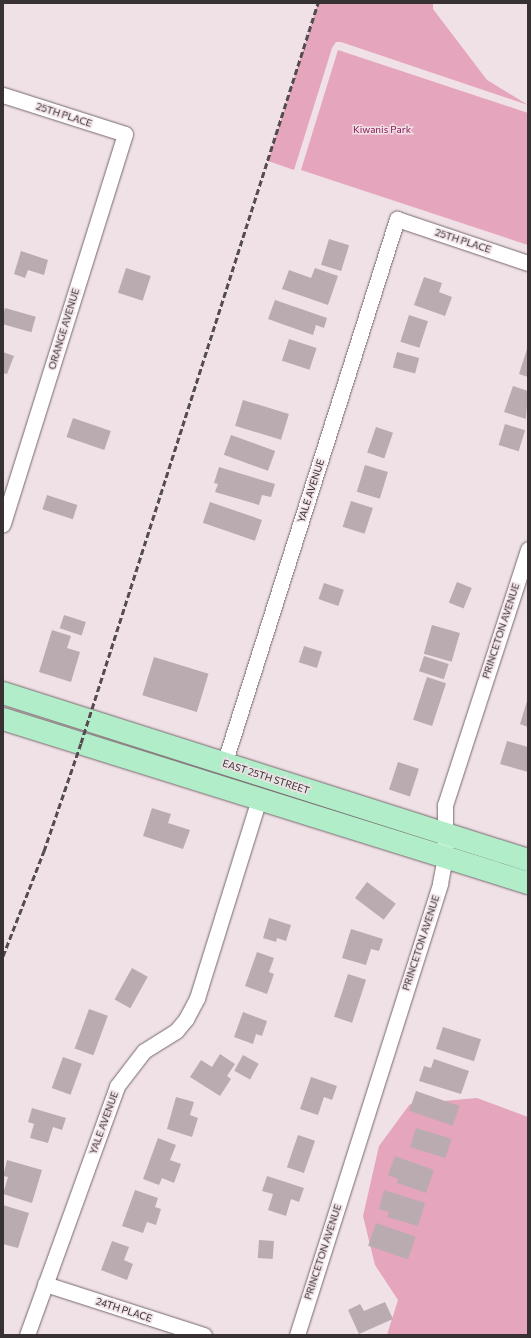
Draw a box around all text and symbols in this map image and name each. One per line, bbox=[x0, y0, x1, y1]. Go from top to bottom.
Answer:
street label: 25TH PLACE bbox=[34, 100, 94, 130]
park label: Kiwanis Park bbox=[353, 124, 411, 136]
street label: 25TH PLACE bbox=[433, 226, 493, 256]
street label: ORANGE AVENUE bbox=[46, 287, 82, 371]
street label: YALE AVENUE bbox=[295, 458, 327, 524]
street label: PRINCETON AVENUE bbox=[480, 582, 522, 680]
street label: EAST 25TH STREET bbox=[221, 757, 311, 797]
street label: PRINCETON AVENUE bbox=[400, 894, 442, 992]
street label: YALE AVENUE bbox=[87, 1090, 121, 1156]
street label: PRINCETON AVENUE bbox=[302, 1203, 344, 1301]
street label: 24TH PLACE bbox=[94, 1295, 154, 1325]

